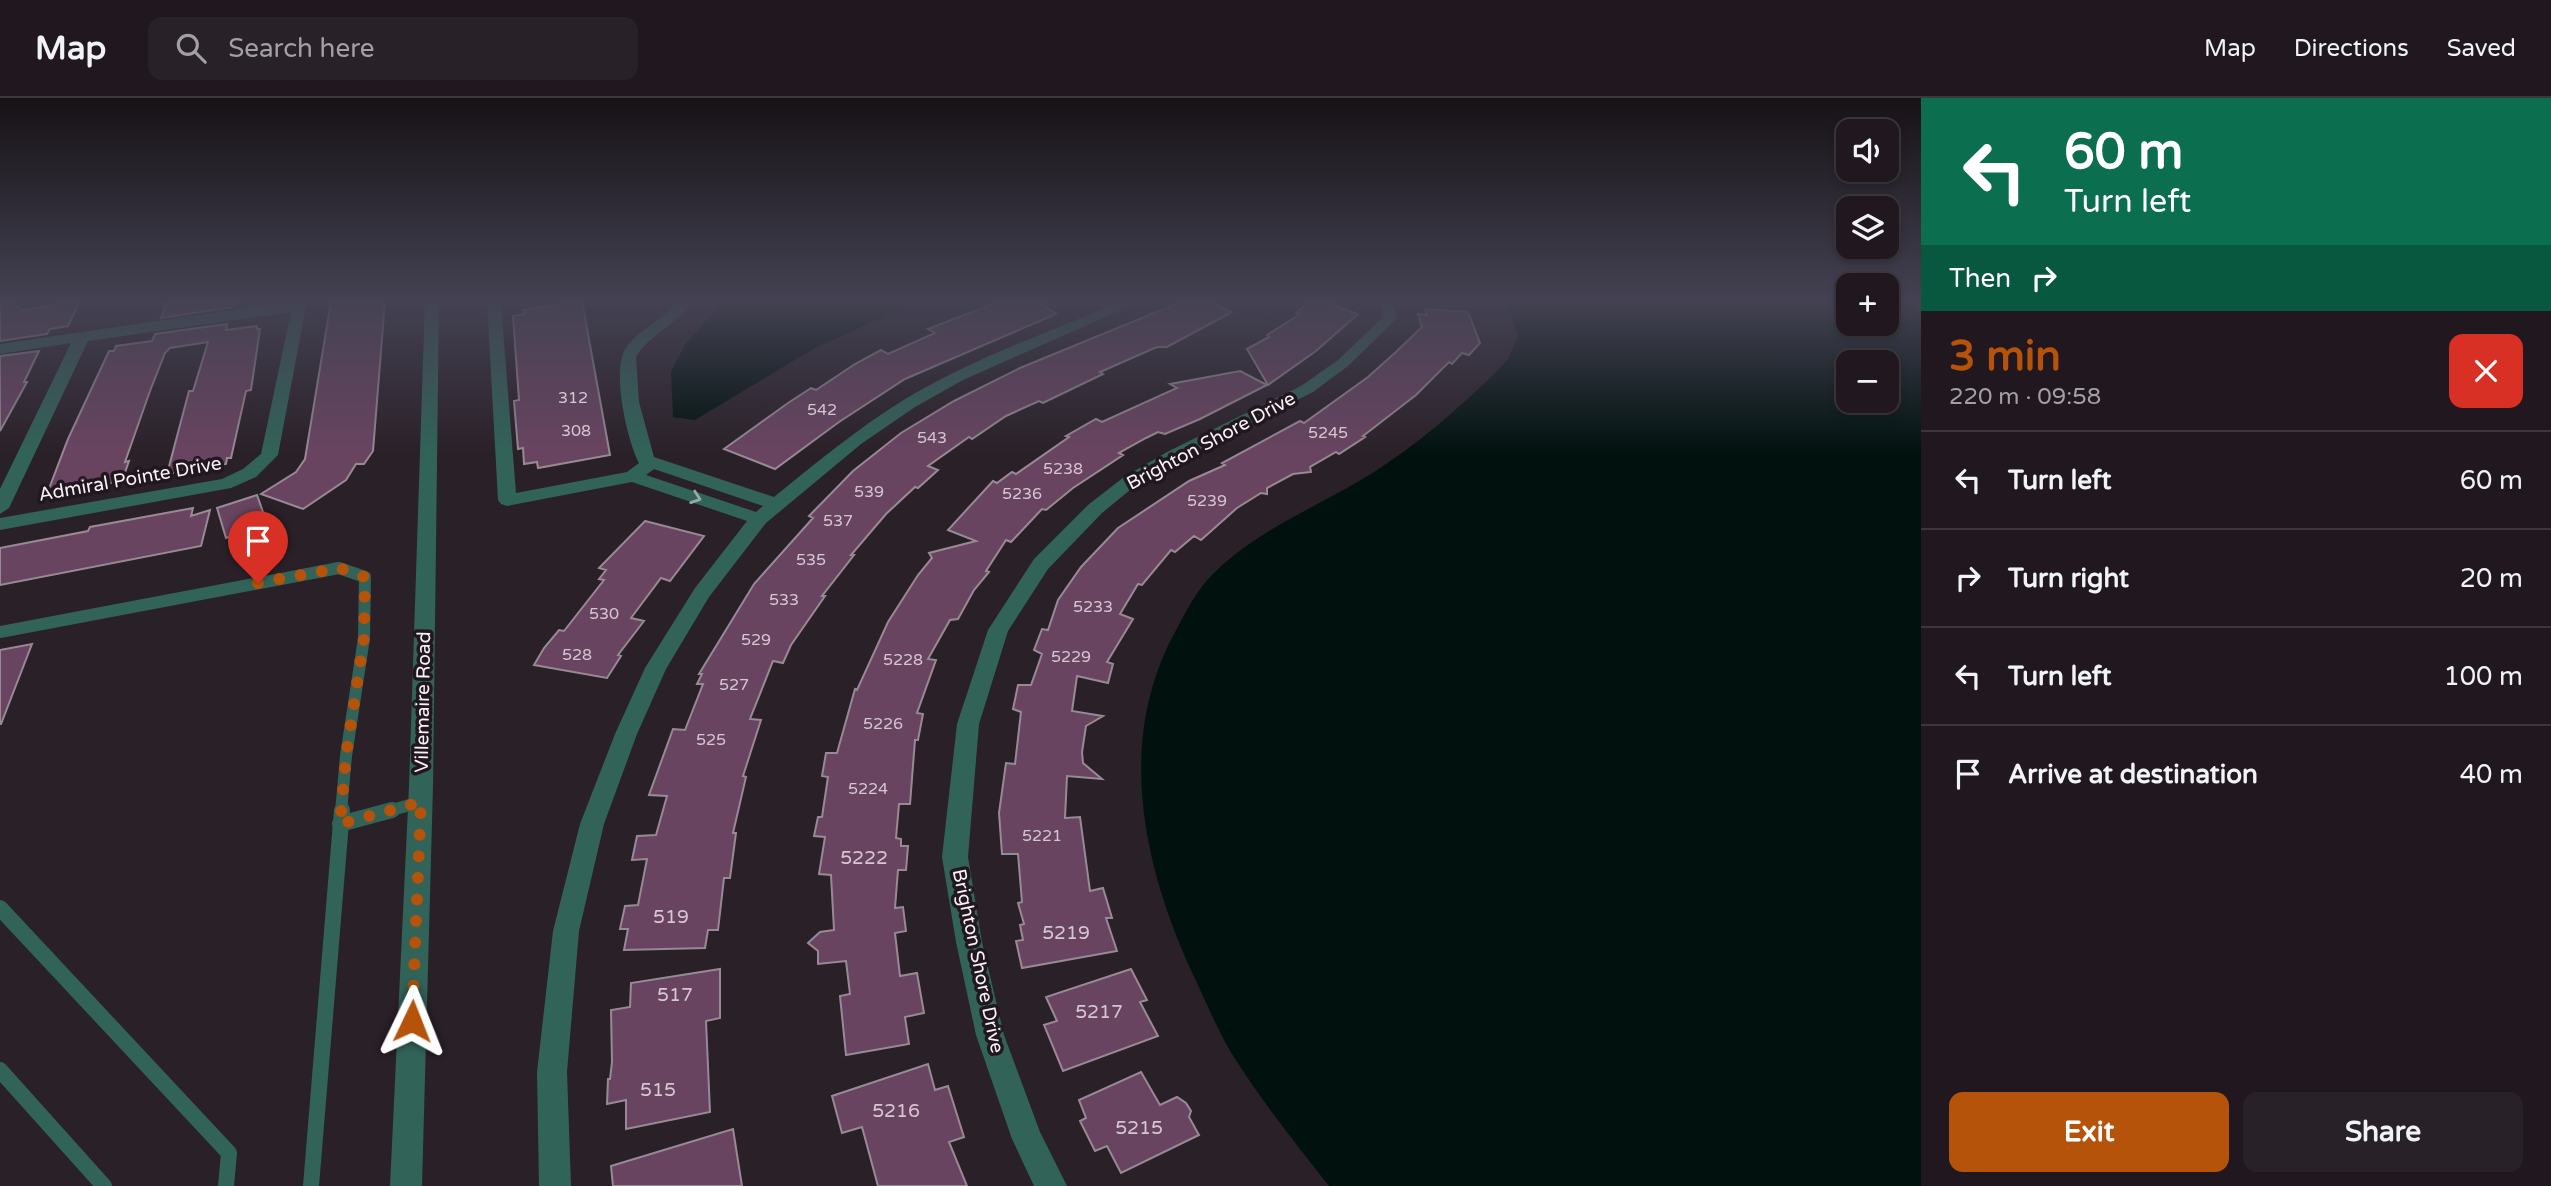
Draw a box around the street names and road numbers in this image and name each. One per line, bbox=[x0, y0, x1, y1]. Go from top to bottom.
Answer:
street label: Brighton Shore Drive bbox=[1123, 387, 1299, 495]
street label: Admiral Pointe Drive bbox=[37, 452, 223, 506]
street label: Villemaire Road bbox=[411, 631, 435, 773]
street label: Brighton Shore Drive bbox=[948, 867, 1008, 1055]

